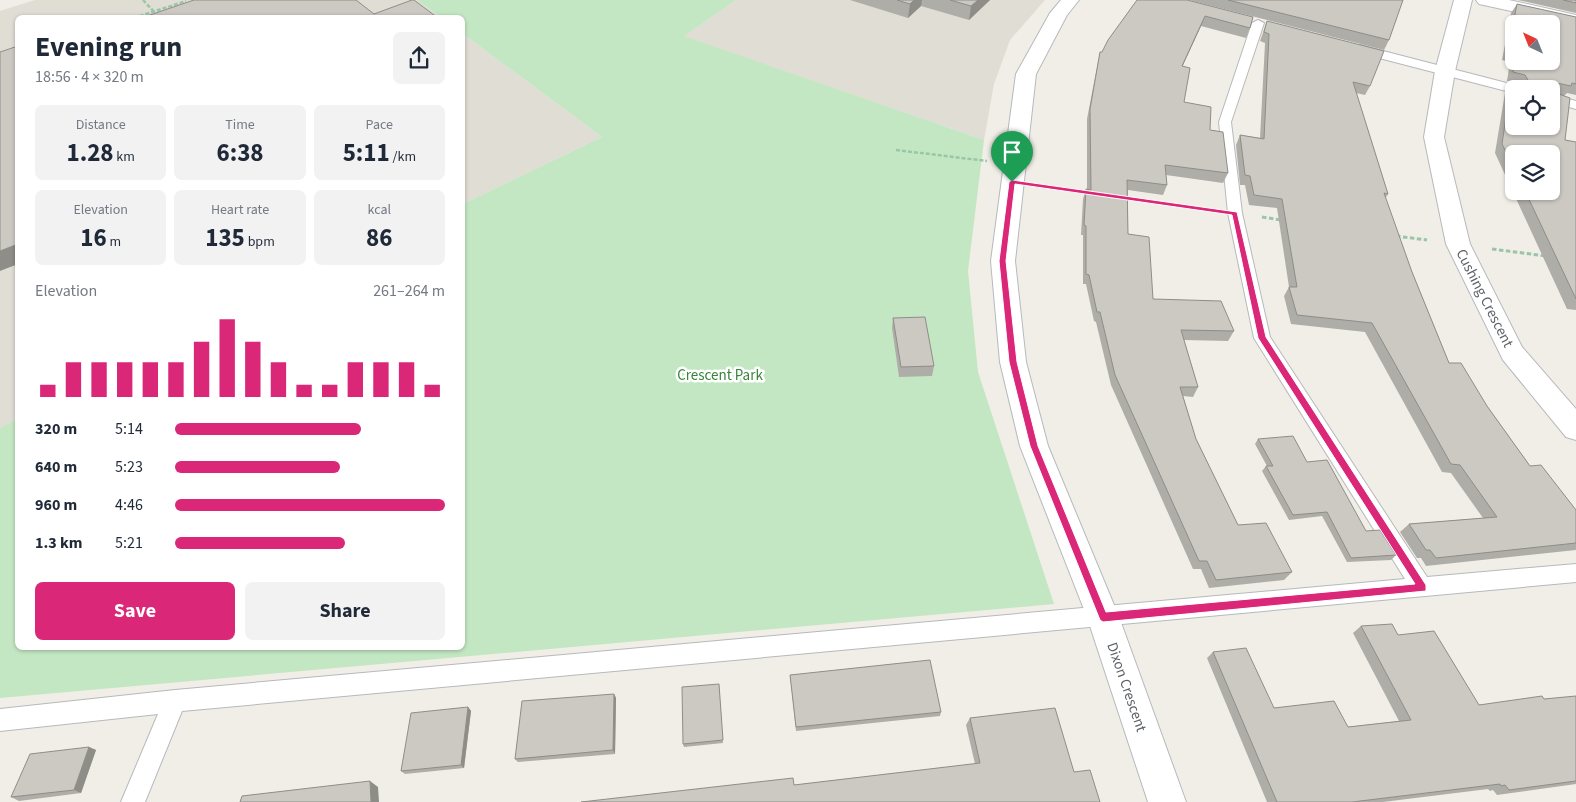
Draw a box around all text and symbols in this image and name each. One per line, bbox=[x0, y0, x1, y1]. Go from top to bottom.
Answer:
north arrow bbox=[1505, 15, 1560, 70]
map controls bbox=[1505, 15, 1560, 200]
text: Evening run bbox=[35, 27, 182, 67]
button: share bbox=[393, 32, 445, 84]
text: 18:56 · 4 × 320 m bbox=[35, 66, 144, 88]
button: locate bbox=[1505, 80, 1560, 135]
text: Distance bbox=[76, 115, 126, 135]
text: Time bbox=[225, 115, 255, 135]
text: Pace bbox=[366, 115, 393, 135]
pin bbox=[991, 131, 1033, 182]
text: 1.28 bbox=[66, 135, 114, 171]
text: 6:38 bbox=[216, 135, 264, 171]
text: 5:11 bbox=[343, 135, 390, 171]
icon: arrive bbox=[998, 138, 1026, 166]
button: layers bbox=[1505, 145, 1560, 200]
text: km bbox=[114, 147, 135, 167]
text: /km bbox=[390, 147, 416, 167]
text: Elevation bbox=[73, 200, 128, 220]
text: Heart rate bbox=[211, 200, 269, 220]
text: kcal bbox=[368, 200, 391, 220]
text: 16 bbox=[80, 220, 107, 256]
text: 135 bbox=[205, 220, 245, 256]
text: 86 bbox=[366, 220, 393, 256]
text: m bbox=[107, 232, 121, 252]
text: bpm bbox=[245, 232, 275, 252]
street label: Cushing Crescent bbox=[1451, 245, 1518, 351]
text: Elevation bbox=[35, 280, 97, 302]
text: 261–264 m bbox=[373, 280, 445, 302]
park label: Crescent Park bbox=[677, 365, 763, 386]
text: 320 m bbox=[35, 418, 77, 440]
text: 5:14 bbox=[115, 418, 143, 440]
text: 640 m bbox=[35, 456, 77, 478]
text: 5:23 bbox=[115, 456, 143, 478]
text: 960 m bbox=[35, 494, 77, 516]
text: 4:46 bbox=[115, 494, 143, 516]
text: 1.3 km bbox=[35, 532, 82, 554]
text: 5:21 bbox=[115, 532, 143, 554]
button: Save bbox=[35, 582, 235, 640]
button: Share bbox=[245, 582, 445, 640]
street label: Dixon Crescent bbox=[1101, 640, 1152, 735]

